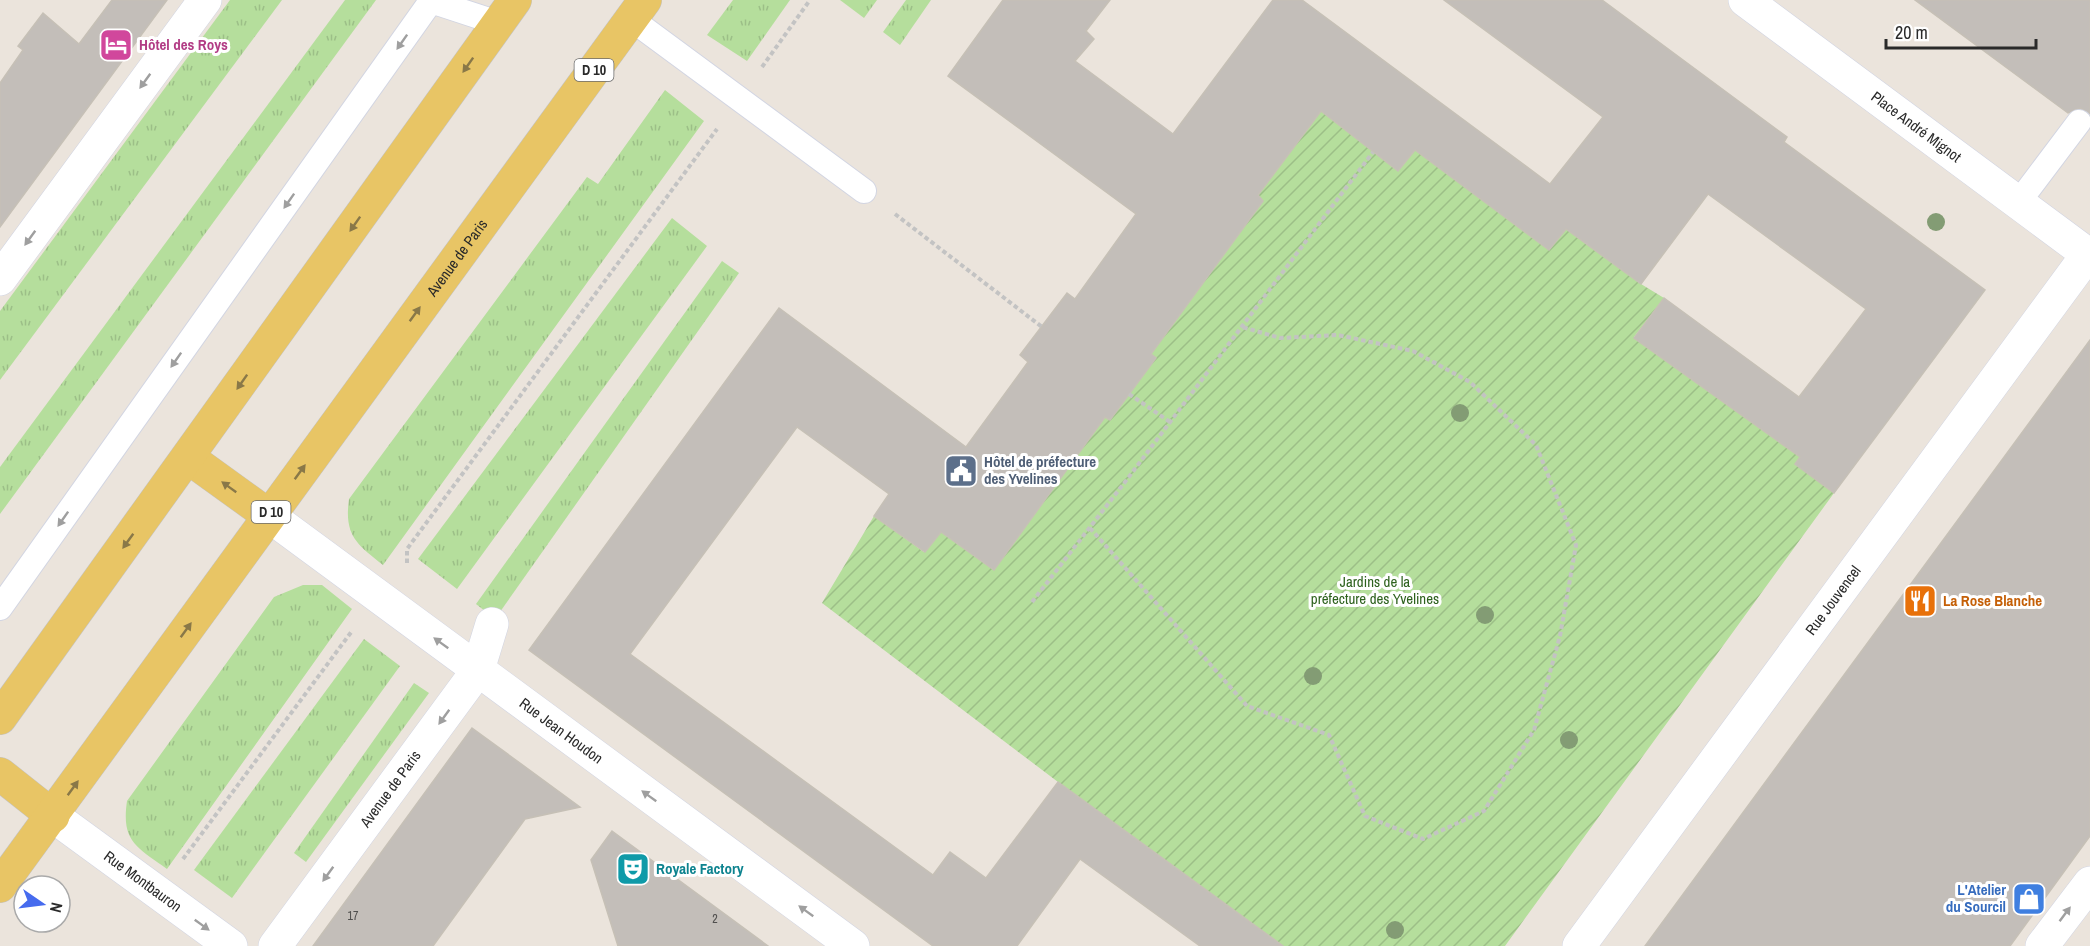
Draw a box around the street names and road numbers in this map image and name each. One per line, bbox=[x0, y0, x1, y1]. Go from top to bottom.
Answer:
road number: D 10 bbox=[574, 59, 614, 81]
street label: Place André Mignot bbox=[1867, 86, 1966, 167]
street label: Avenue de Paris bbox=[421, 215, 492, 301]
road number: D 10 bbox=[252, 501, 290, 523]
street label: Rue Jouvencel bbox=[1800, 561, 1865, 639]
street label: Rue Jean Houdon bbox=[515, 693, 608, 768]
street label: Avenue de Paris bbox=[354, 746, 425, 832]
street label: Rue Montbauron bbox=[100, 846, 186, 917]

